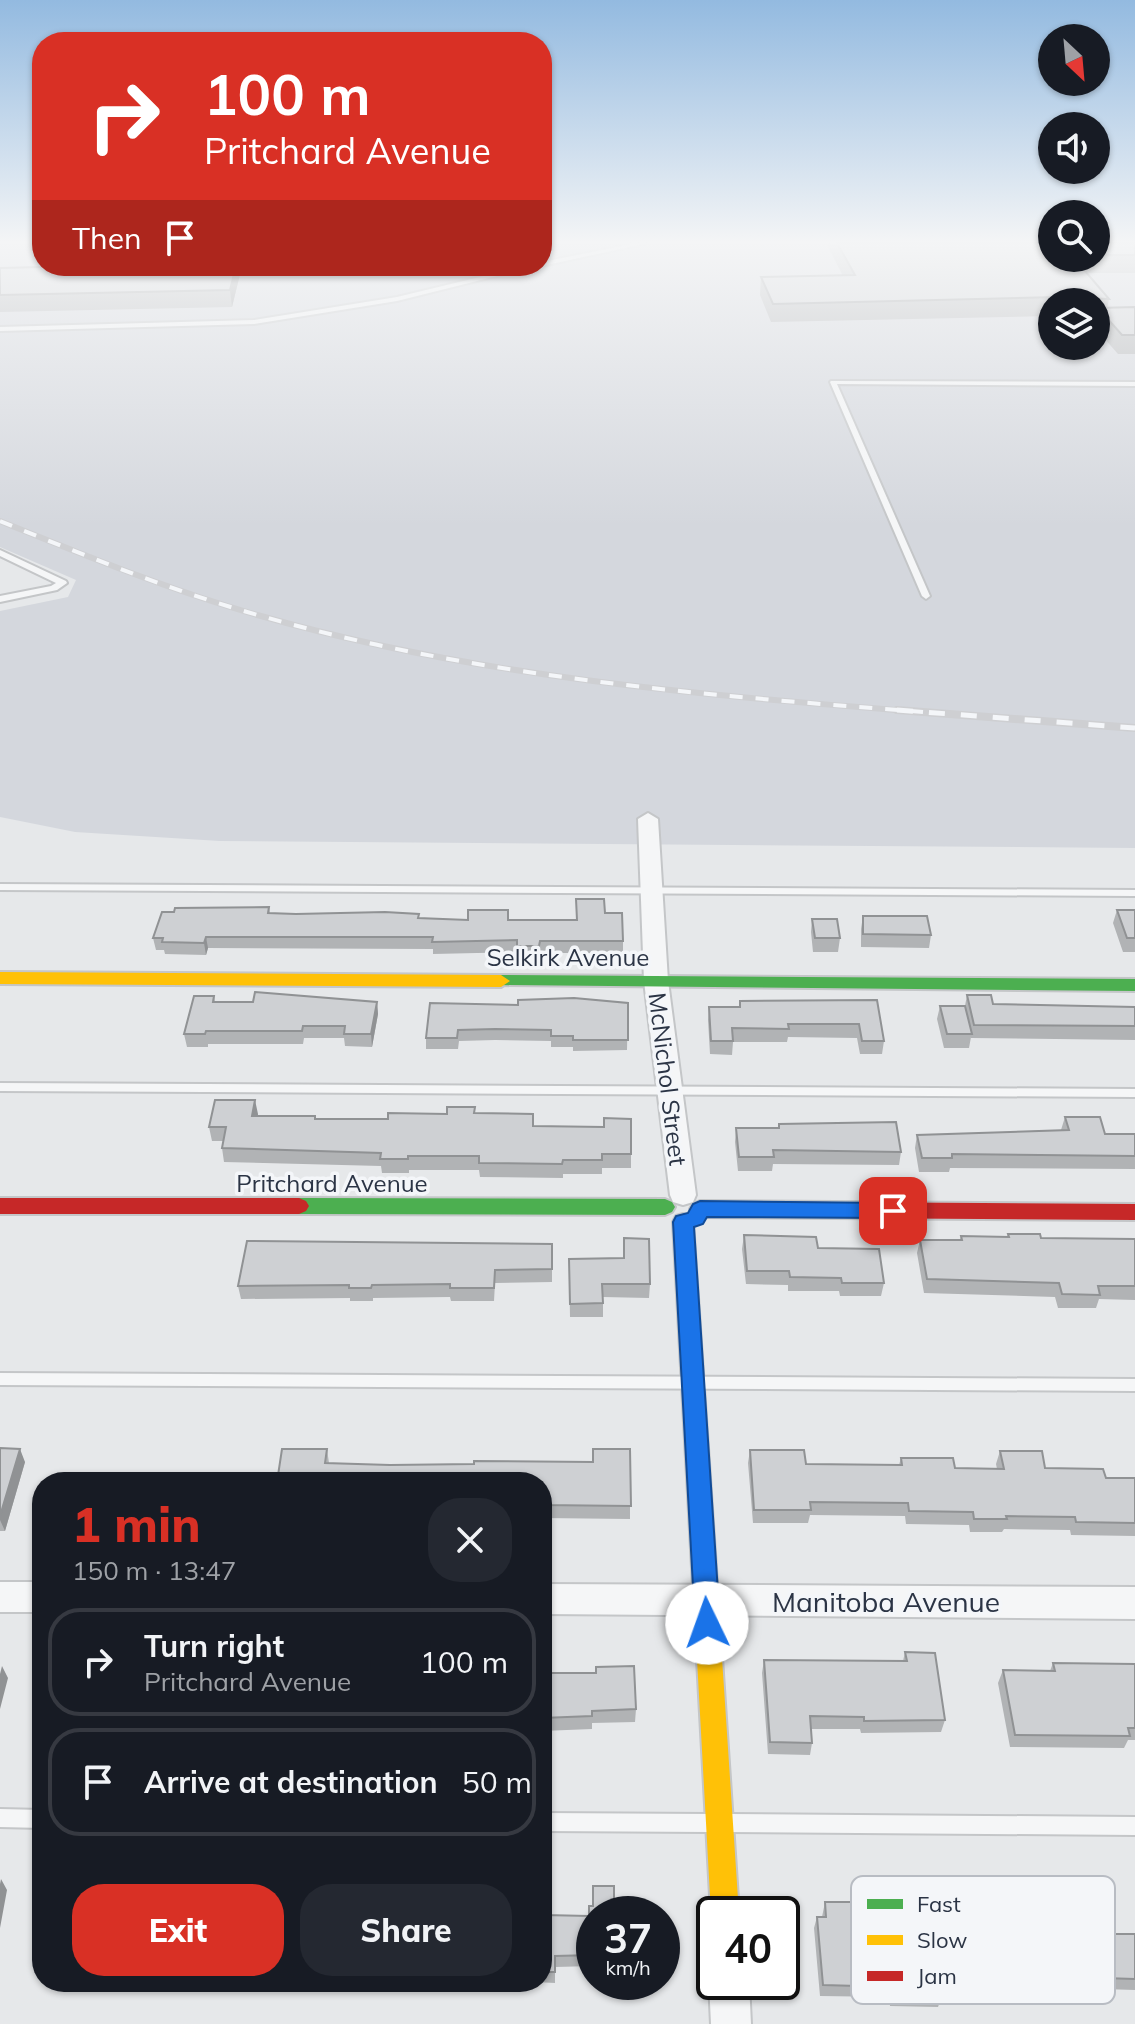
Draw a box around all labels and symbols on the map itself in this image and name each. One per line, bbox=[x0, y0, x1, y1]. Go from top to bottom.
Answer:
north arrow bbox=[1038, 24, 1110, 96]
street label: Selkirk Avenue bbox=[487, 942, 649, 972]
street label: McNichol Street bbox=[643, 991, 693, 1167]
street label: Pritchard Avenue bbox=[236, 1168, 428, 1198]
pin bbox=[859, 1177, 927, 1245]
position arrow bbox=[665, 1581, 749, 1665]
street label: Manitoba Avenue bbox=[772, 1584, 1000, 1619]
legend bbox=[851, 1876, 1115, 2004]
text: Fast bbox=[917, 1890, 961, 1918]
speed limit sign: 40 bbox=[696, 1896, 800, 2000]
text: Slow bbox=[917, 1926, 967, 1954]
text: Jam bbox=[917, 1962, 957, 1990]

